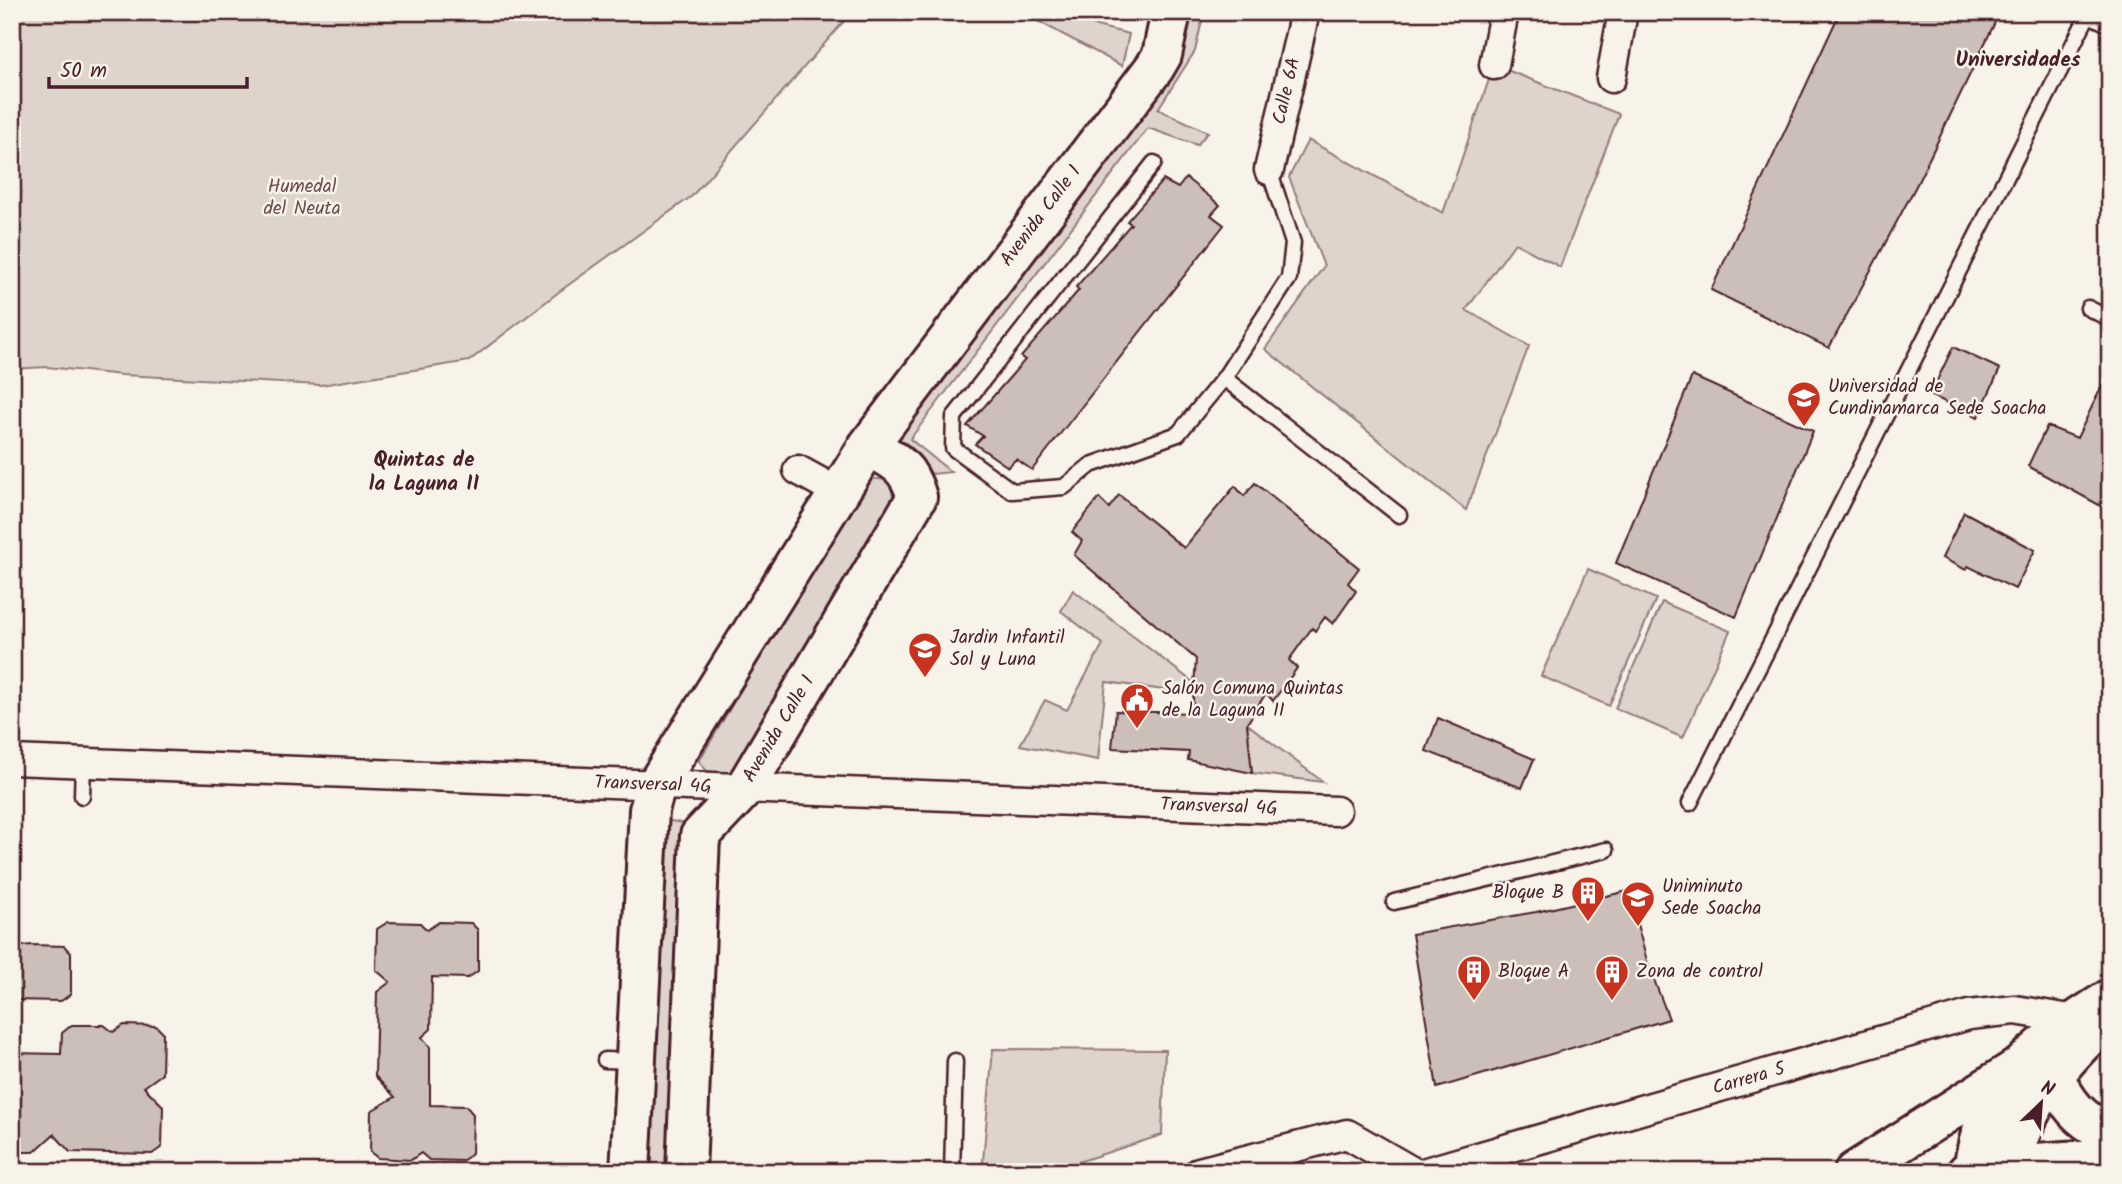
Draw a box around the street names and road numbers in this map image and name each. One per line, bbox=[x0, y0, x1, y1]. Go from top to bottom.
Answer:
street label: Calle 6A bbox=[1265, 55, 1309, 127]
street label: Avenida Calle 1 bbox=[993, 159, 1089, 273]
street label: Avenida Calle 1 bbox=[735, 670, 823, 788]
street label: Transversal 4G bbox=[594, 768, 712, 802]
street label: Transversal 4G bbox=[1160, 790, 1278, 824]
street label: Carrera 5 bbox=[1709, 1054, 1791, 1104]

